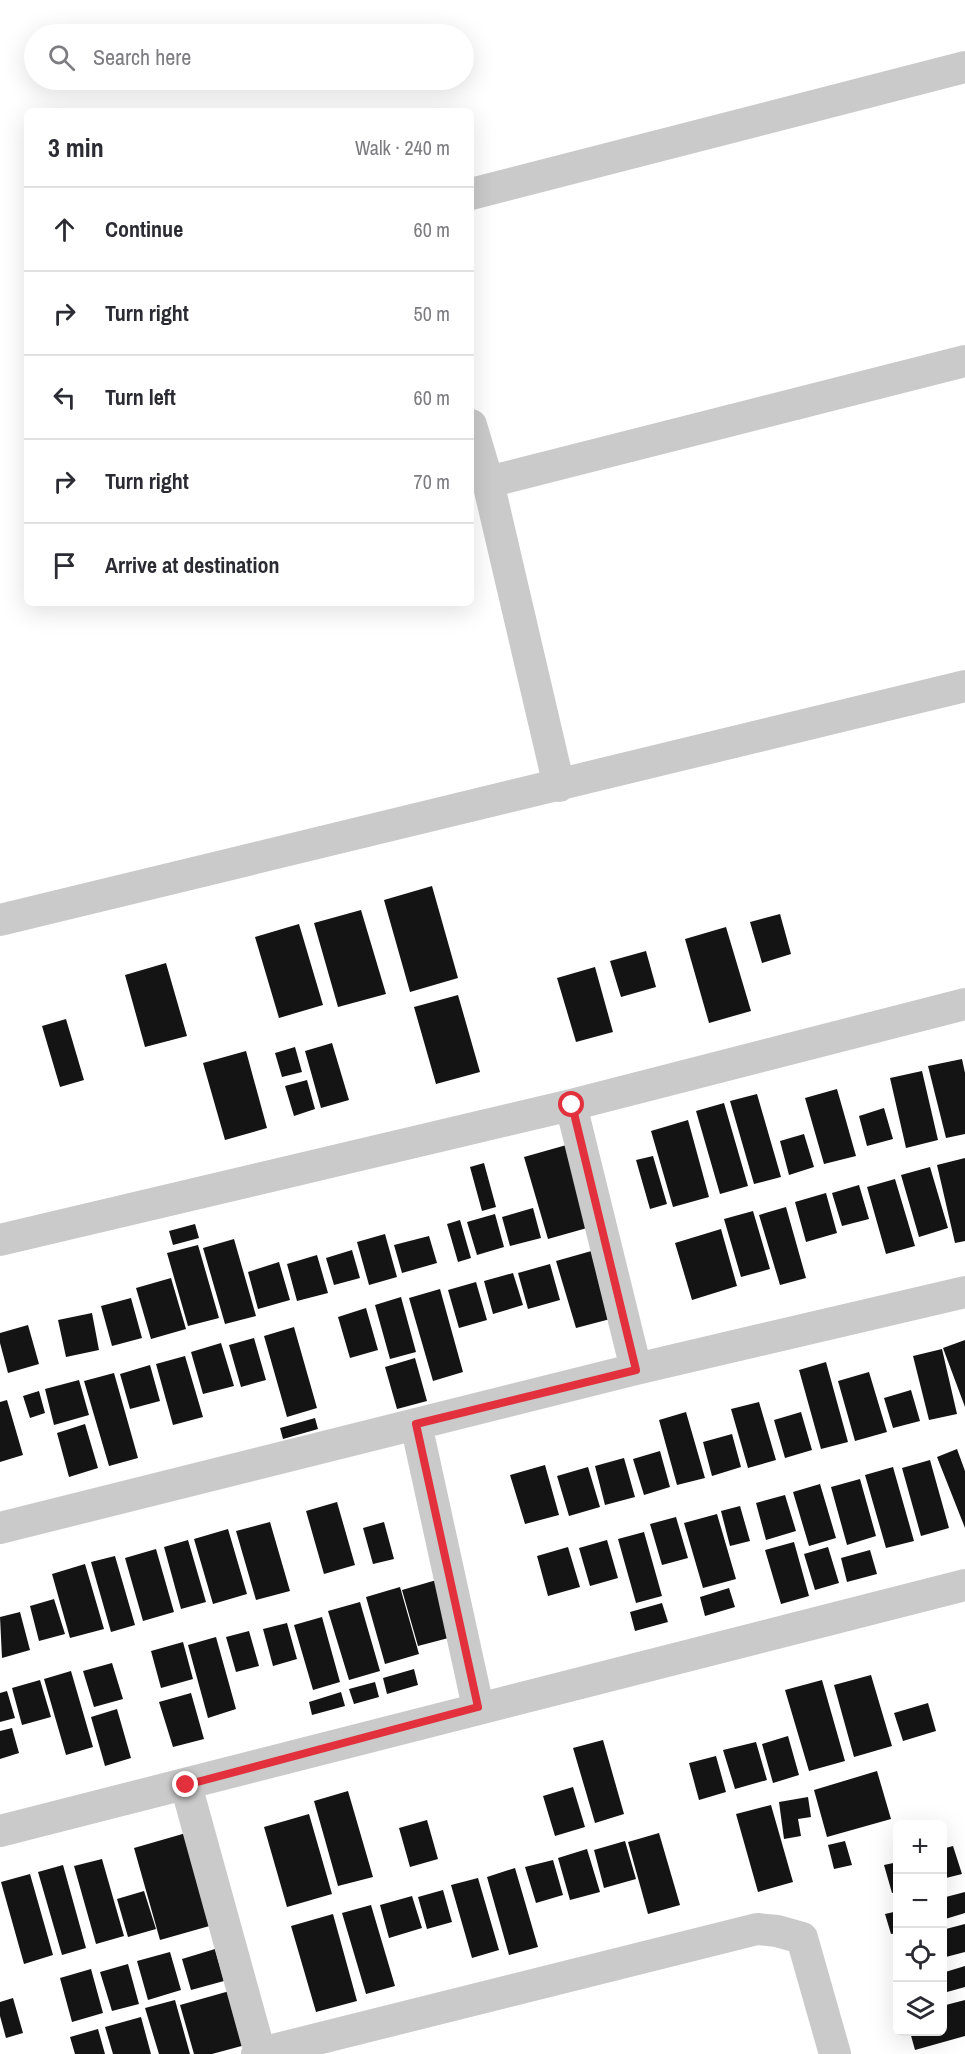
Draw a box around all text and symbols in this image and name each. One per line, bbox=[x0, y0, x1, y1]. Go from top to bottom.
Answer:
search box bbox=[24, 24, 474, 90]
icon: search bbox=[45, 41, 78, 74]
text: Search here bbox=[93, 42, 191, 72]
text: 3 min bbox=[48, 130, 104, 165]
text: Walk · 240 m bbox=[355, 134, 450, 161]
icon: ahead bbox=[48, 213, 81, 246]
text: Continue bbox=[105, 214, 183, 244]
text: 60 m bbox=[414, 216, 450, 243]
icon: right bbox=[48, 297, 81, 330]
text: Turn right bbox=[105, 298, 189, 328]
text: 50 m bbox=[414, 300, 450, 327]
icon: left bbox=[48, 381, 81, 414]
text: Turn left bbox=[105, 382, 176, 412]
text: 60 m bbox=[414, 384, 450, 411]
icon: right bbox=[48, 465, 81, 498]
text: Turn right bbox=[105, 466, 189, 496]
text: 70 m bbox=[414, 468, 450, 495]
icon: arrive bbox=[48, 549, 81, 582]
text: Arrive at destination bbox=[105, 550, 279, 580]
route start bbox=[558, 1091, 584, 1117]
route end bbox=[172, 1771, 198, 1797]
map controls bbox=[893, 1820, 947, 2036]
button: + bbox=[893, 1820, 947, 1874]
button: − bbox=[893, 1874, 947, 1928]
button: locate bbox=[893, 1928, 947, 1982]
button: layers bbox=[893, 1982, 947, 2036]

